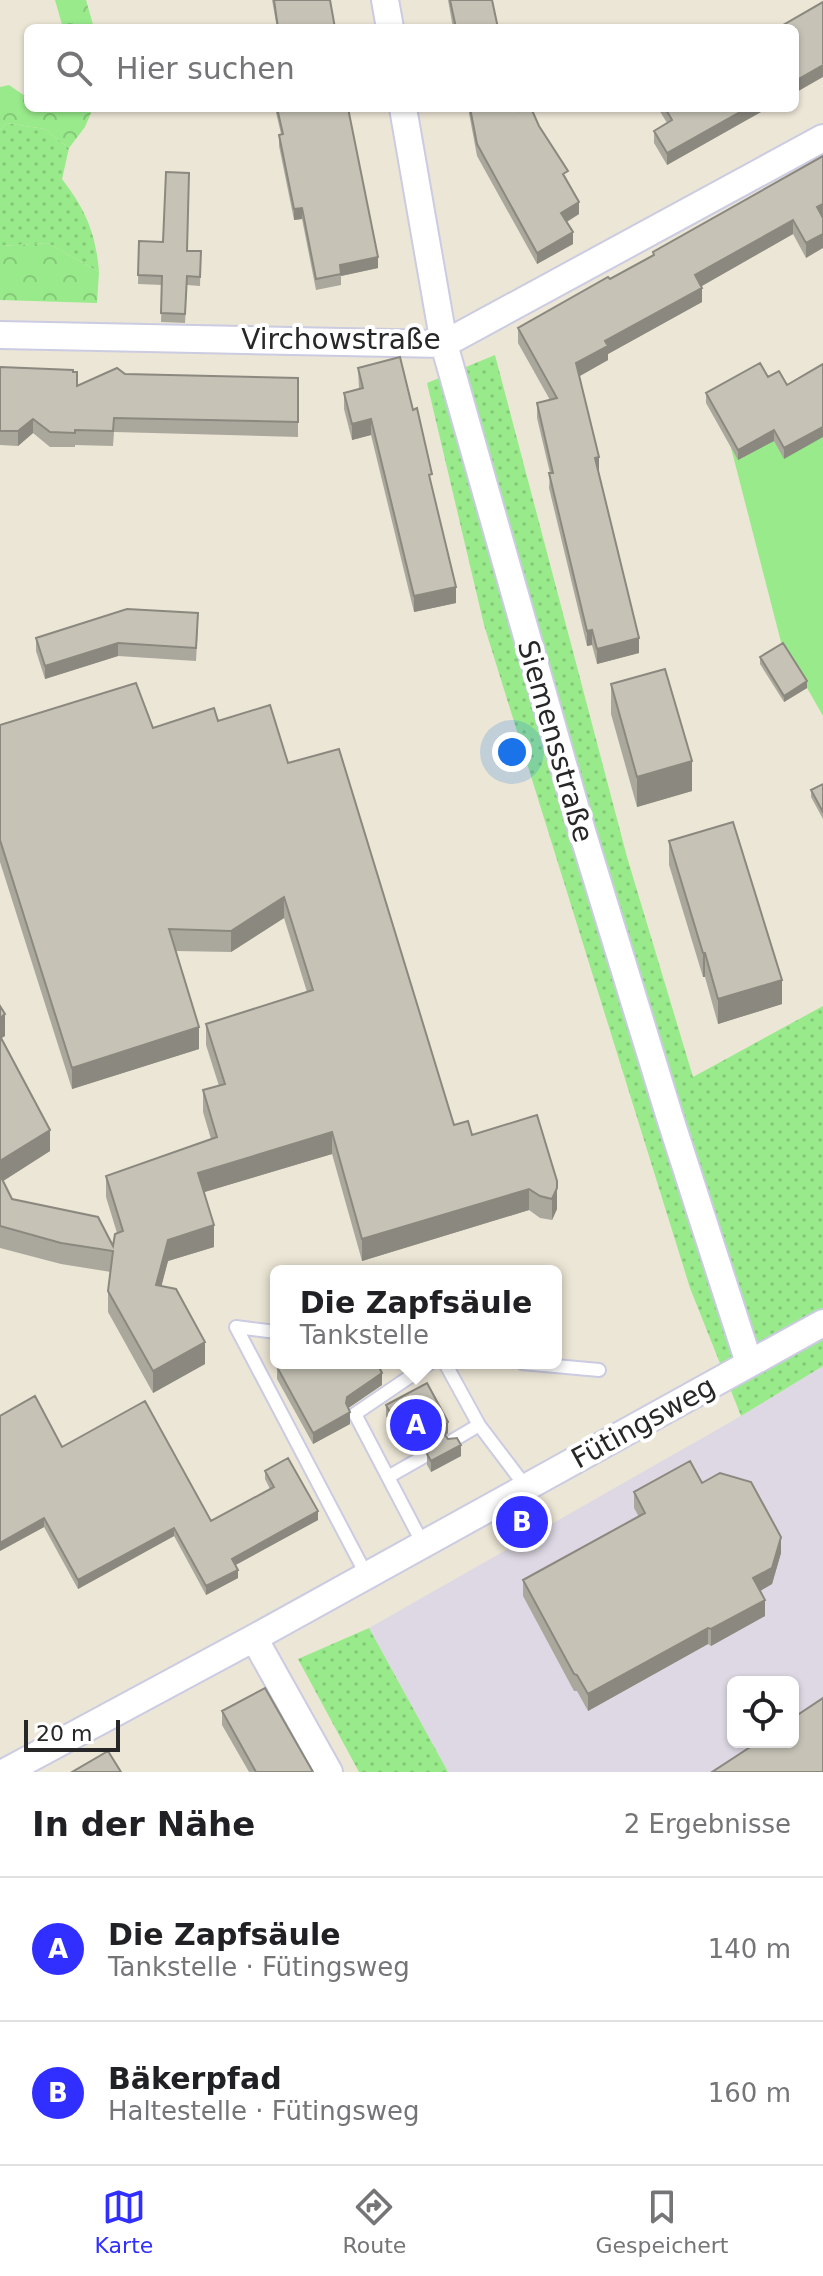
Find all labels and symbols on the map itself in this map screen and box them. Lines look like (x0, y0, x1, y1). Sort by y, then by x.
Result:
street label: Virchowstraße (241, 323, 441, 356)
street label: Siemensstraße (511, 636, 600, 846)
your location (492, 732, 532, 772)
street label: Fütingsweg (566, 1369, 721, 1475)
pin: A (390, 1395, 442, 1455)
pin: B (496, 1492, 548, 1552)
scale bar (24, 1716, 120, 1752)

